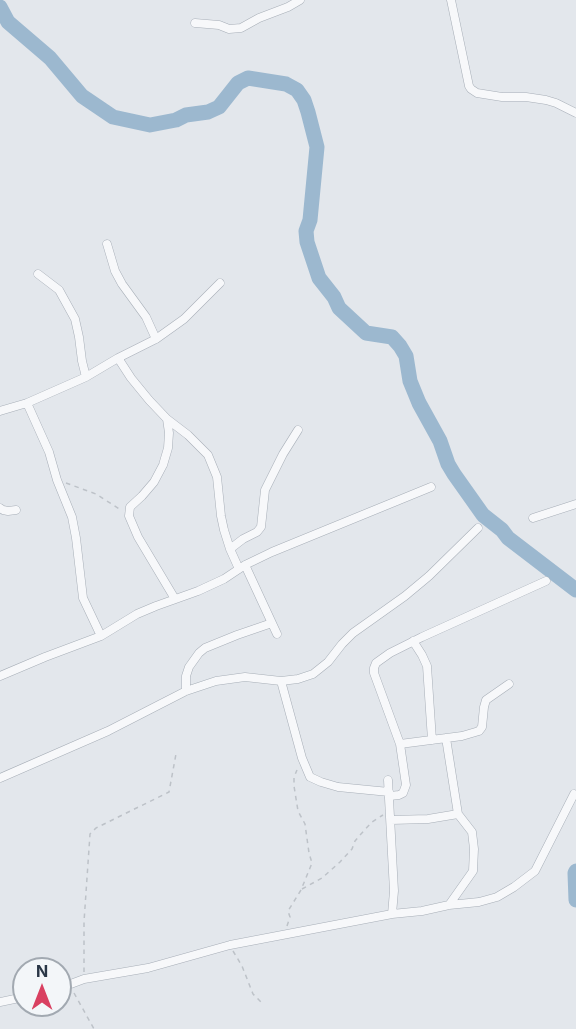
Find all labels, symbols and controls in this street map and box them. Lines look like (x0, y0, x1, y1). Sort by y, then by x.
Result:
north arrow (12, 957, 72, 1017)
text: N (36, 961, 48, 981)

